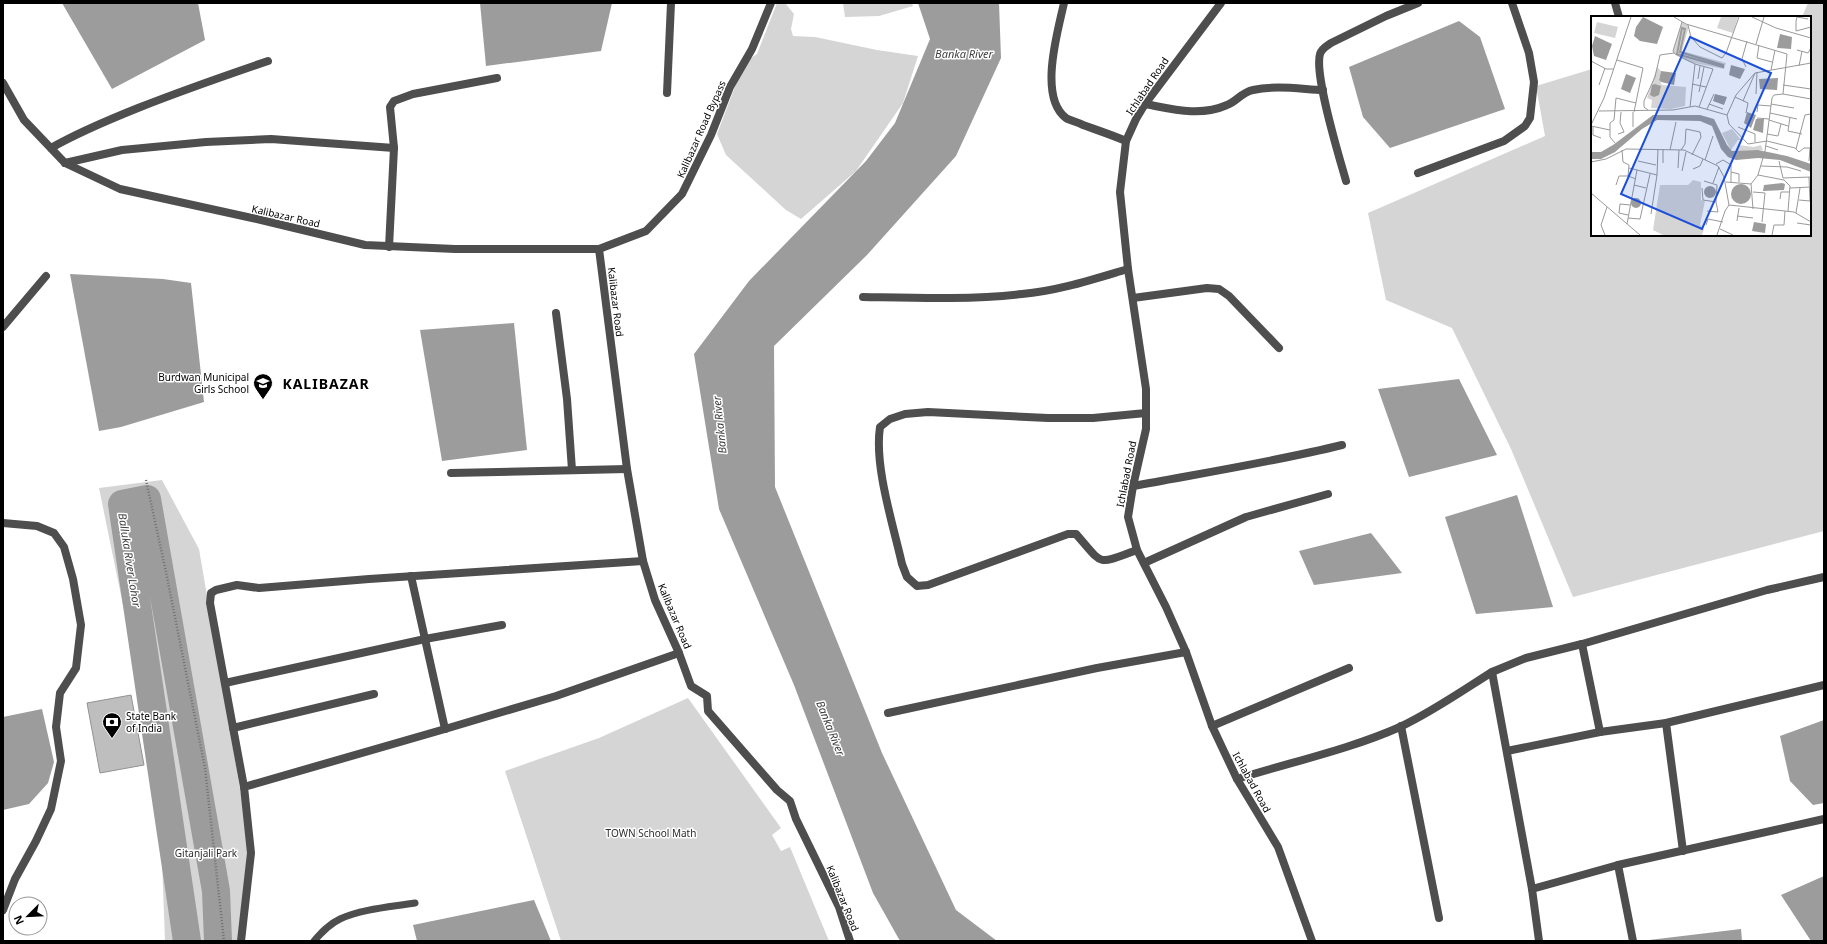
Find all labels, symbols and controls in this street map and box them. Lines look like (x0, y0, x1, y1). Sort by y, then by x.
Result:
inset map (1591, 16, 1811, 236)
water label: Banka River (935, 46, 994, 61)
street label: Ichlabad Road (1122, 54, 1172, 118)
street label: Kalibazar Road Bypass (673, 78, 729, 180)
street label: Kalibazar Road (250, 201, 322, 231)
street label: Kalibazar Road (605, 267, 627, 337)
place label: Burdwan Municipal Girls School (158, 370, 249, 396)
school or university icon: Burdwan Municipal Girls School (252, 372, 274, 400)
district label: KALIBAZAR (282, 374, 370, 393)
water label: Banka River (708, 395, 729, 455)
street label: Ichlabad Road (1113, 440, 1139, 508)
water label: Balluka River Lohor (115, 512, 145, 609)
street label: Kalibazar Road (655, 581, 695, 651)
water label: Banka River (813, 698, 849, 758)
place label: State Bank of India (126, 709, 177, 735)
bank icon: State Bank of India (101, 711, 123, 739)
street label: Ichlabad Road (1230, 749, 1274, 815)
park label: TOWN School Math (606, 826, 696, 840)
park label: Gitanjali Park (175, 846, 238, 860)
street label: Kalibazar Road (823, 863, 863, 933)
north arrow (8, 896, 48, 936)
text: N (10, 913, 27, 927)

